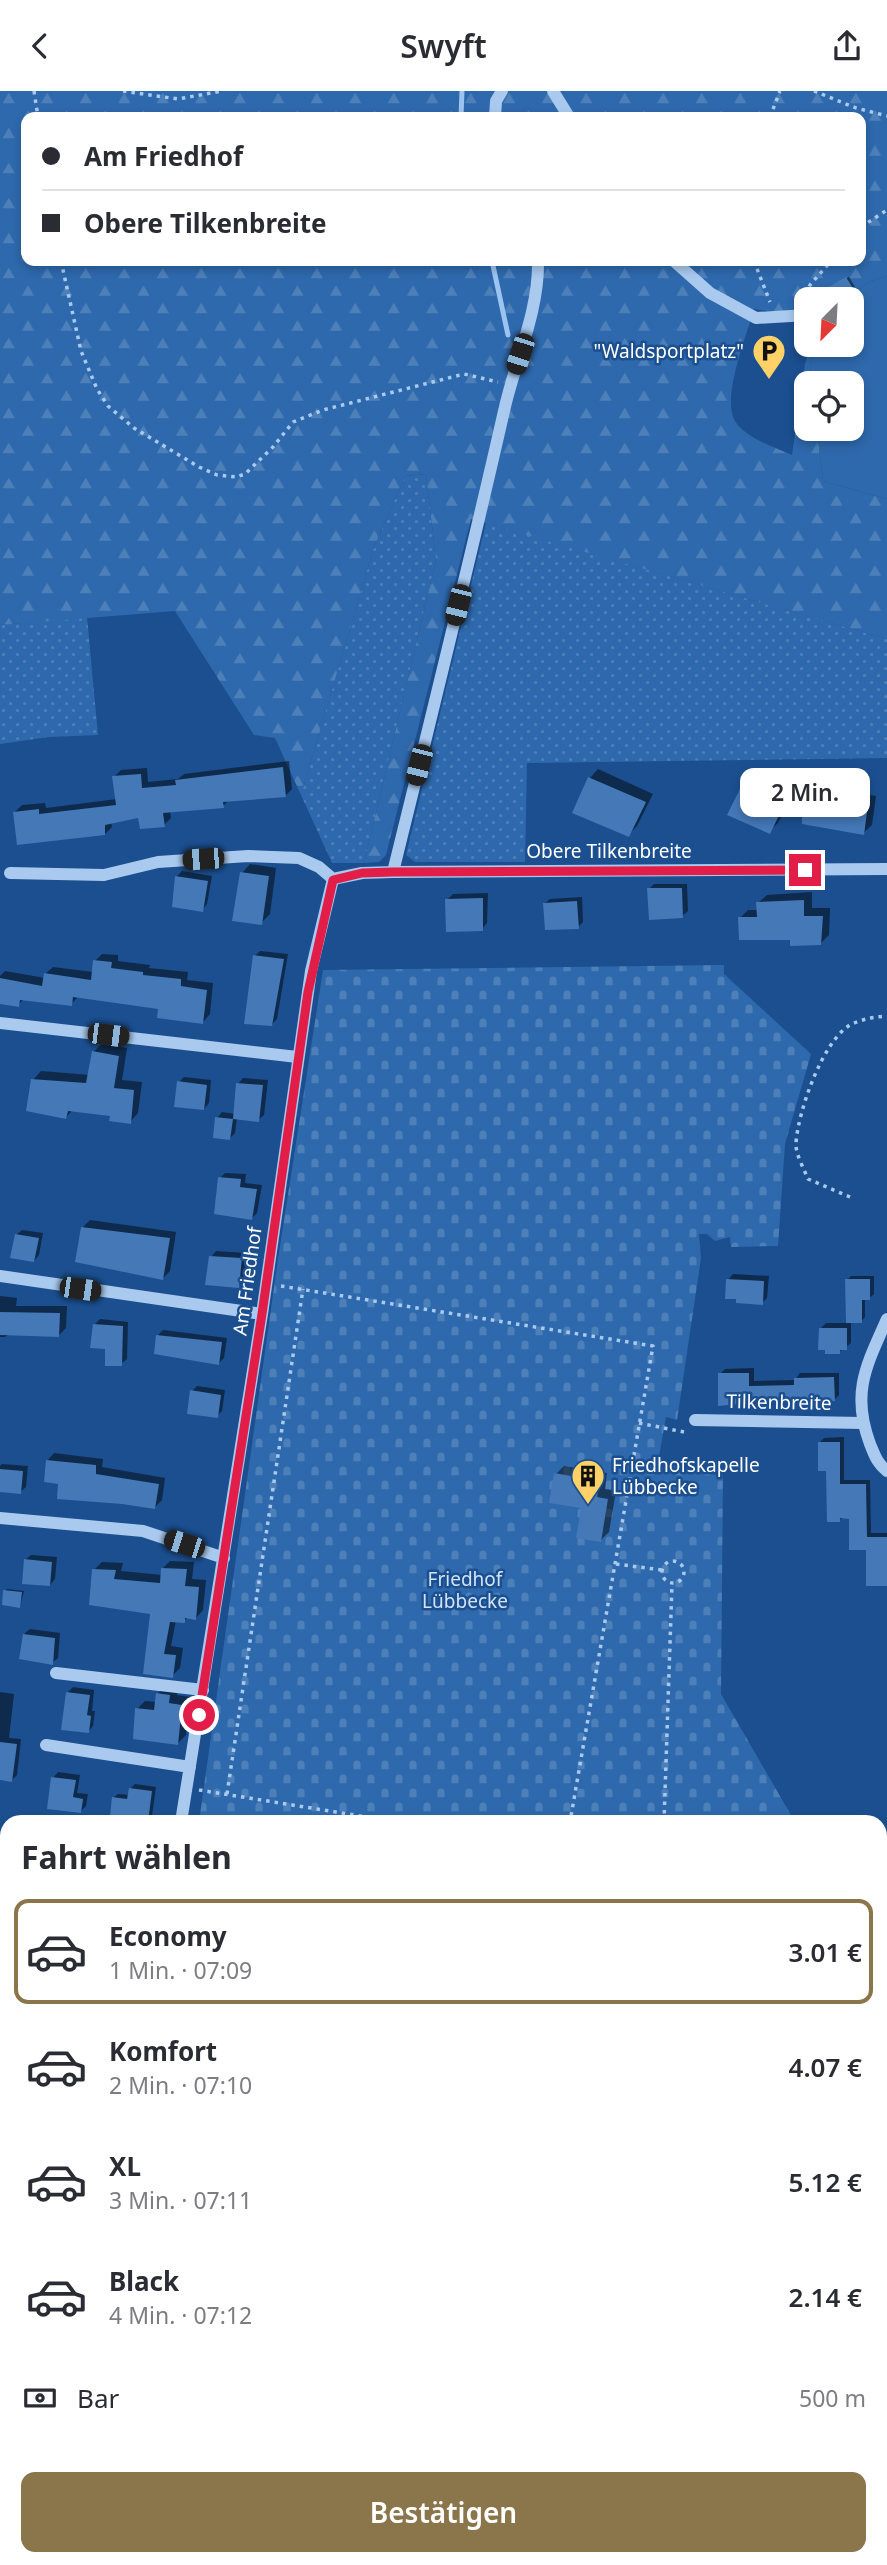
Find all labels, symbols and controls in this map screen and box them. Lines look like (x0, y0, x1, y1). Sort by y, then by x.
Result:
text: Swyft (400, 24, 487, 67)
icon: back (21, 27, 59, 65)
icon: share (828, 27, 866, 65)
text: Am Friedhof (84, 138, 243, 174)
text: Obere Tilkenbreite (84, 205, 327, 241)
north arrow (794, 287, 864, 357)
map controls (794, 287, 864, 441)
car (504, 331, 537, 377)
parking icon: "Waldsportplatz" (750, 332, 788, 381)
place label: "Waldsportplatz" (594, 338, 744, 364)
button: locate (794, 371, 864, 441)
car (443, 582, 474, 628)
car (404, 742, 435, 788)
callout: 2 Min. (740, 769, 870, 817)
text: 2 Min. (771, 776, 839, 808)
street label: Obere Tilkenbreite (526, 838, 692, 864)
car (182, 847, 225, 871)
route end (789, 854, 821, 886)
car (86, 1022, 131, 1048)
street label: Am Friedhof (226, 1223, 268, 1337)
car (58, 1276, 103, 1302)
street label: Tilkenbreite (726, 1388, 832, 1416)
place label: Friedhofskapelle Lübbecke (612, 1452, 760, 1500)
building icon: Friedhofskapelle Lübbecke (569, 1457, 607, 1506)
car (161, 1528, 208, 1560)
park label: Friedhof Lübbecke (422, 1566, 508, 1614)
route start (183, 1699, 215, 1731)
text: Fahrt wählen (21, 1835, 232, 1878)
text: Economy (109, 1918, 227, 1954)
icon: car (25, 1920, 88, 1983)
text: 3.01 € (789, 1934, 862, 1970)
text: 1 Min. · 07:09 (109, 1954, 252, 1986)
text: Komfort (109, 2033, 217, 2069)
icon: car (25, 2035, 88, 2098)
text: 4.07 € (789, 2049, 862, 2085)
text: 2 Min. · 07:10 (109, 2069, 252, 2101)
text: XL (109, 2148, 141, 2184)
icon: car (25, 2150, 88, 2213)
text: 5.12 € (789, 2164, 862, 2200)
text: 3 Min. · 07:11 (109, 2184, 252, 2216)
text: Black (109, 2263, 179, 2299)
icon: car (25, 2265, 88, 2328)
text: 2.14 € (789, 2279, 862, 2315)
text: 4 Min. · 07:12 (109, 2299, 252, 2331)
icon: cash (21, 2379, 59, 2417)
text: Bar (77, 2380, 119, 2416)
text: 500 m (799, 2382, 866, 2414)
button: Bestätigen (21, 2472, 866, 2552)

